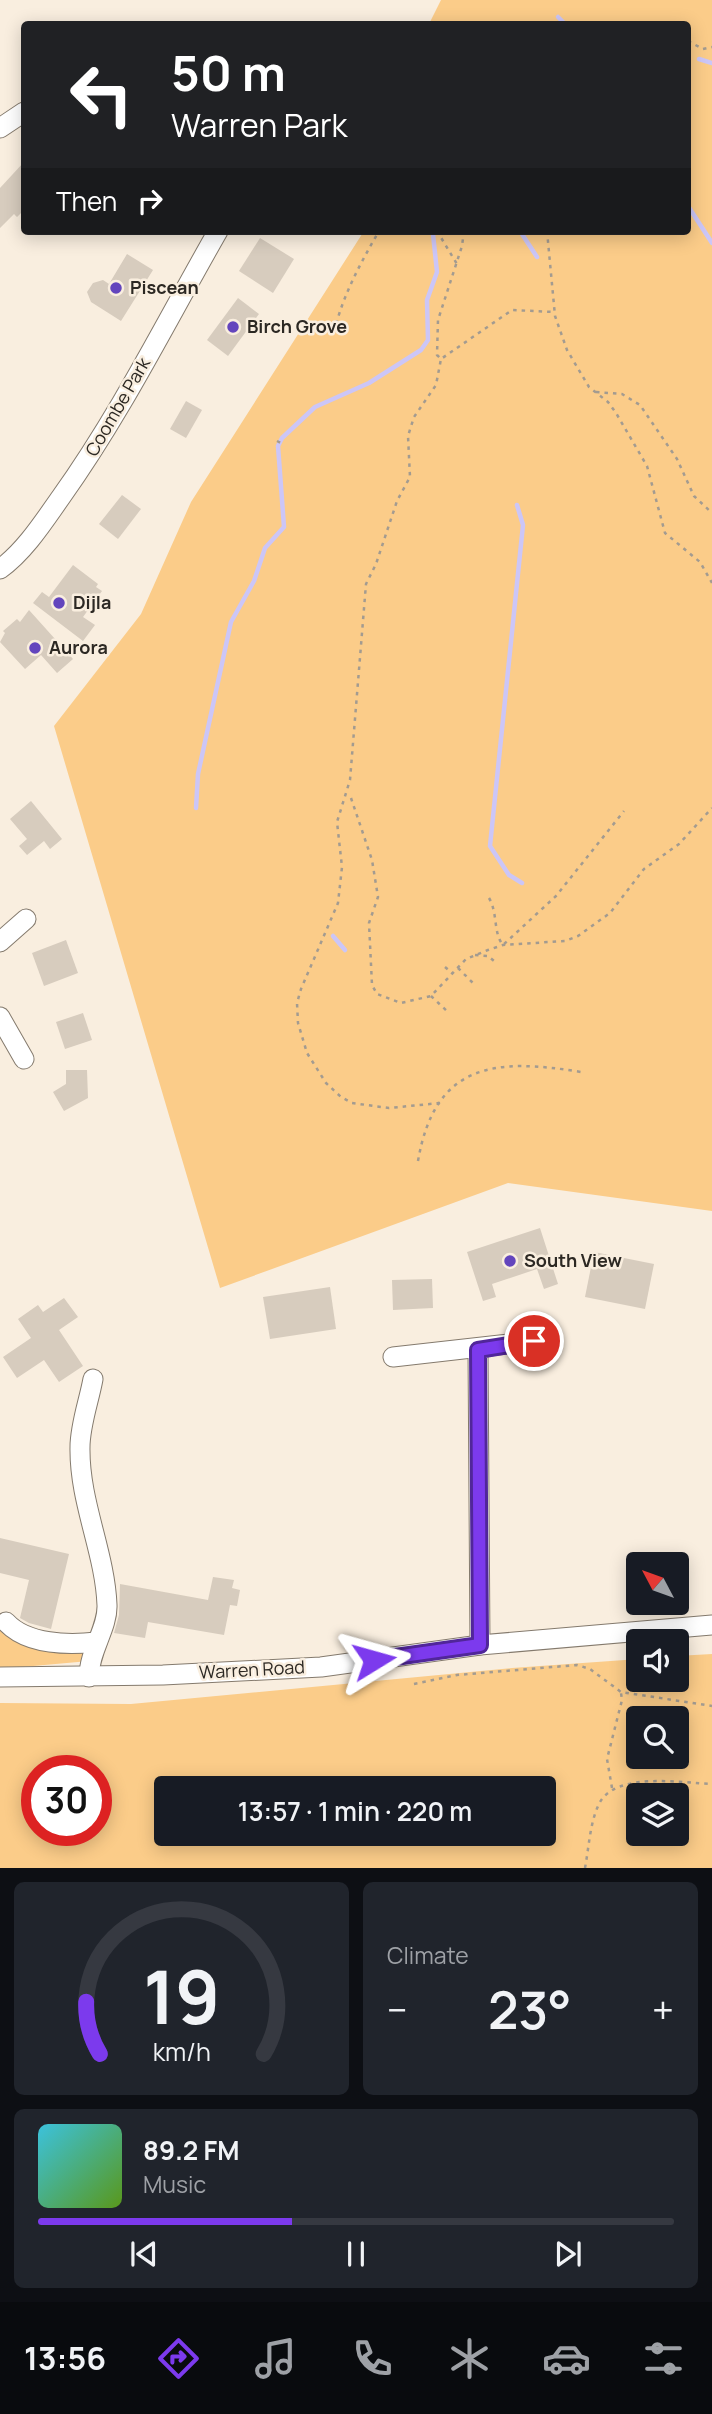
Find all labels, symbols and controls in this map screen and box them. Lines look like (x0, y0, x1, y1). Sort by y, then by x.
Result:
text: 50 m (171, 39, 286, 106)
icon: left (56, 49, 147, 140)
text: Warren Park (171, 103, 347, 147)
icon: right (131, 182, 169, 220)
text: Then (56, 183, 117, 219)
place label: Piscean (130, 275, 199, 299)
marker: Piscean (108, 280, 124, 296)
place label: Birch Grove (247, 314, 347, 338)
marker: Birch Grove (225, 319, 241, 335)
street label: Coombe Park (79, 352, 156, 460)
place label: Dijla (73, 590, 111, 614)
marker: Dijla (51, 595, 67, 611)
place label: Aurora (49, 635, 108, 659)
marker: Aurora (27, 640, 43, 656)
place label: South View (524, 1248, 623, 1272)
marker: South View (502, 1253, 518, 1269)
pin (504, 1311, 564, 1371)
icon: arrive (515, 1322, 553, 1360)
north arrow (626, 1552, 690, 1615)
map controls (626, 1552, 689, 1846)
position arrow (337, 1623, 411, 1697)
button: sound (626, 1629, 689, 1692)
street label: Warren Road (198, 1654, 306, 1684)
button: search (626, 1706, 689, 1769)
speed limit sign: 30 (21, 1755, 112, 1846)
button: layers (626, 1783, 689, 1846)
text: 13:57 · 1 min · 220 m (238, 1793, 472, 1829)
text: Climate (387, 1939, 469, 1971)
text: 19 (143, 1947, 220, 2047)
text: 23° (488, 1974, 572, 2045)
text: − (387, 1983, 408, 2035)
text: + (652, 1983, 674, 2035)
text: km/h (152, 2034, 211, 2069)
text: 89.2 FM (143, 2132, 239, 2168)
text: Music (143, 2168, 206, 2200)
icon: previous (125, 2235, 163, 2273)
icon: pause (337, 2235, 375, 2273)
icon: next (549, 2235, 587, 2273)
icon: directions (154, 2334, 203, 2383)
icon: music (251, 2334, 300, 2383)
icon: phone (348, 2334, 397, 2383)
icon: climate (445, 2334, 494, 2383)
icon: car (542, 2334, 591, 2383)
icon: filters (639, 2334, 688, 2383)
text: 13:56 (24, 2336, 106, 2380)

